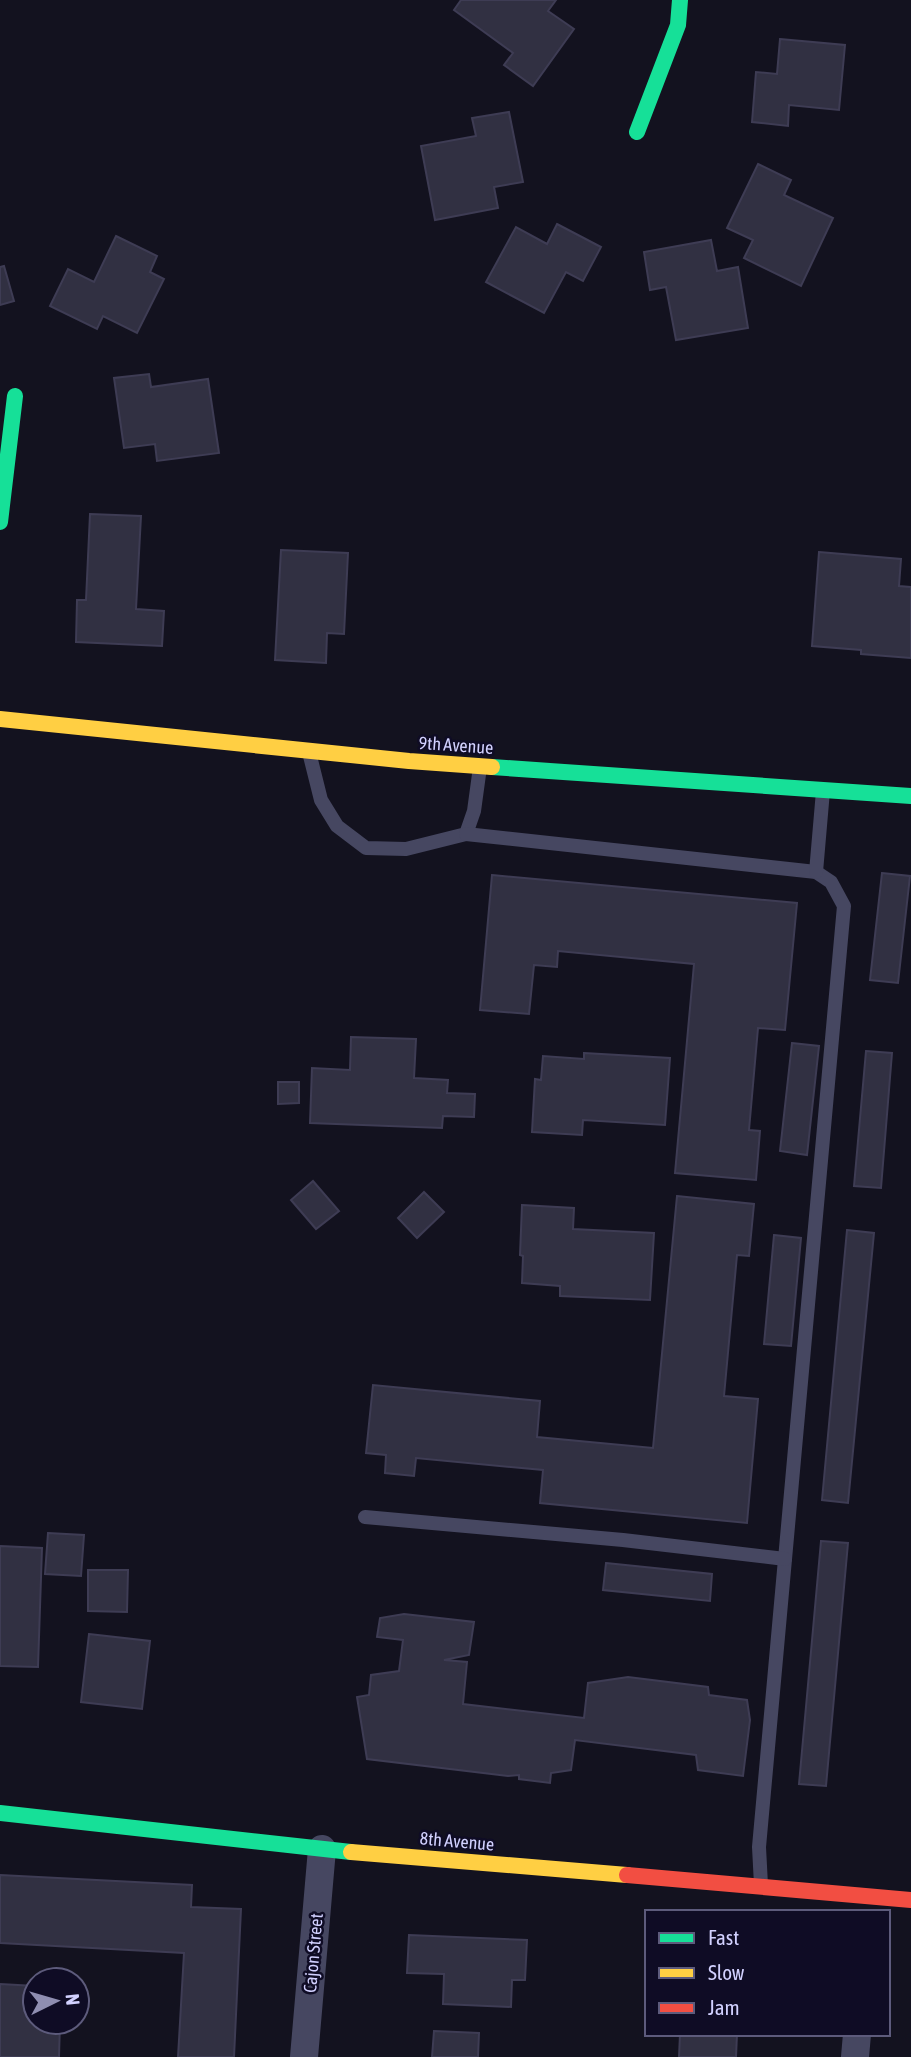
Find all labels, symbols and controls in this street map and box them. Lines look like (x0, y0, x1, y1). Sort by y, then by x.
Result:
street label: 9th Avenue (418, 732, 494, 758)
street label: 8th Avenue (419, 1827, 495, 1855)
legend (645, 1910, 890, 2036)
street label: Cajon Street (299, 1912, 327, 1994)
text: Fast (708, 1925, 739, 1949)
text: Slow (708, 1960, 745, 1984)
north arrow (21, 1966, 91, 2036)
text: N (61, 1993, 84, 2006)
text: Jam (708, 1995, 740, 2019)

